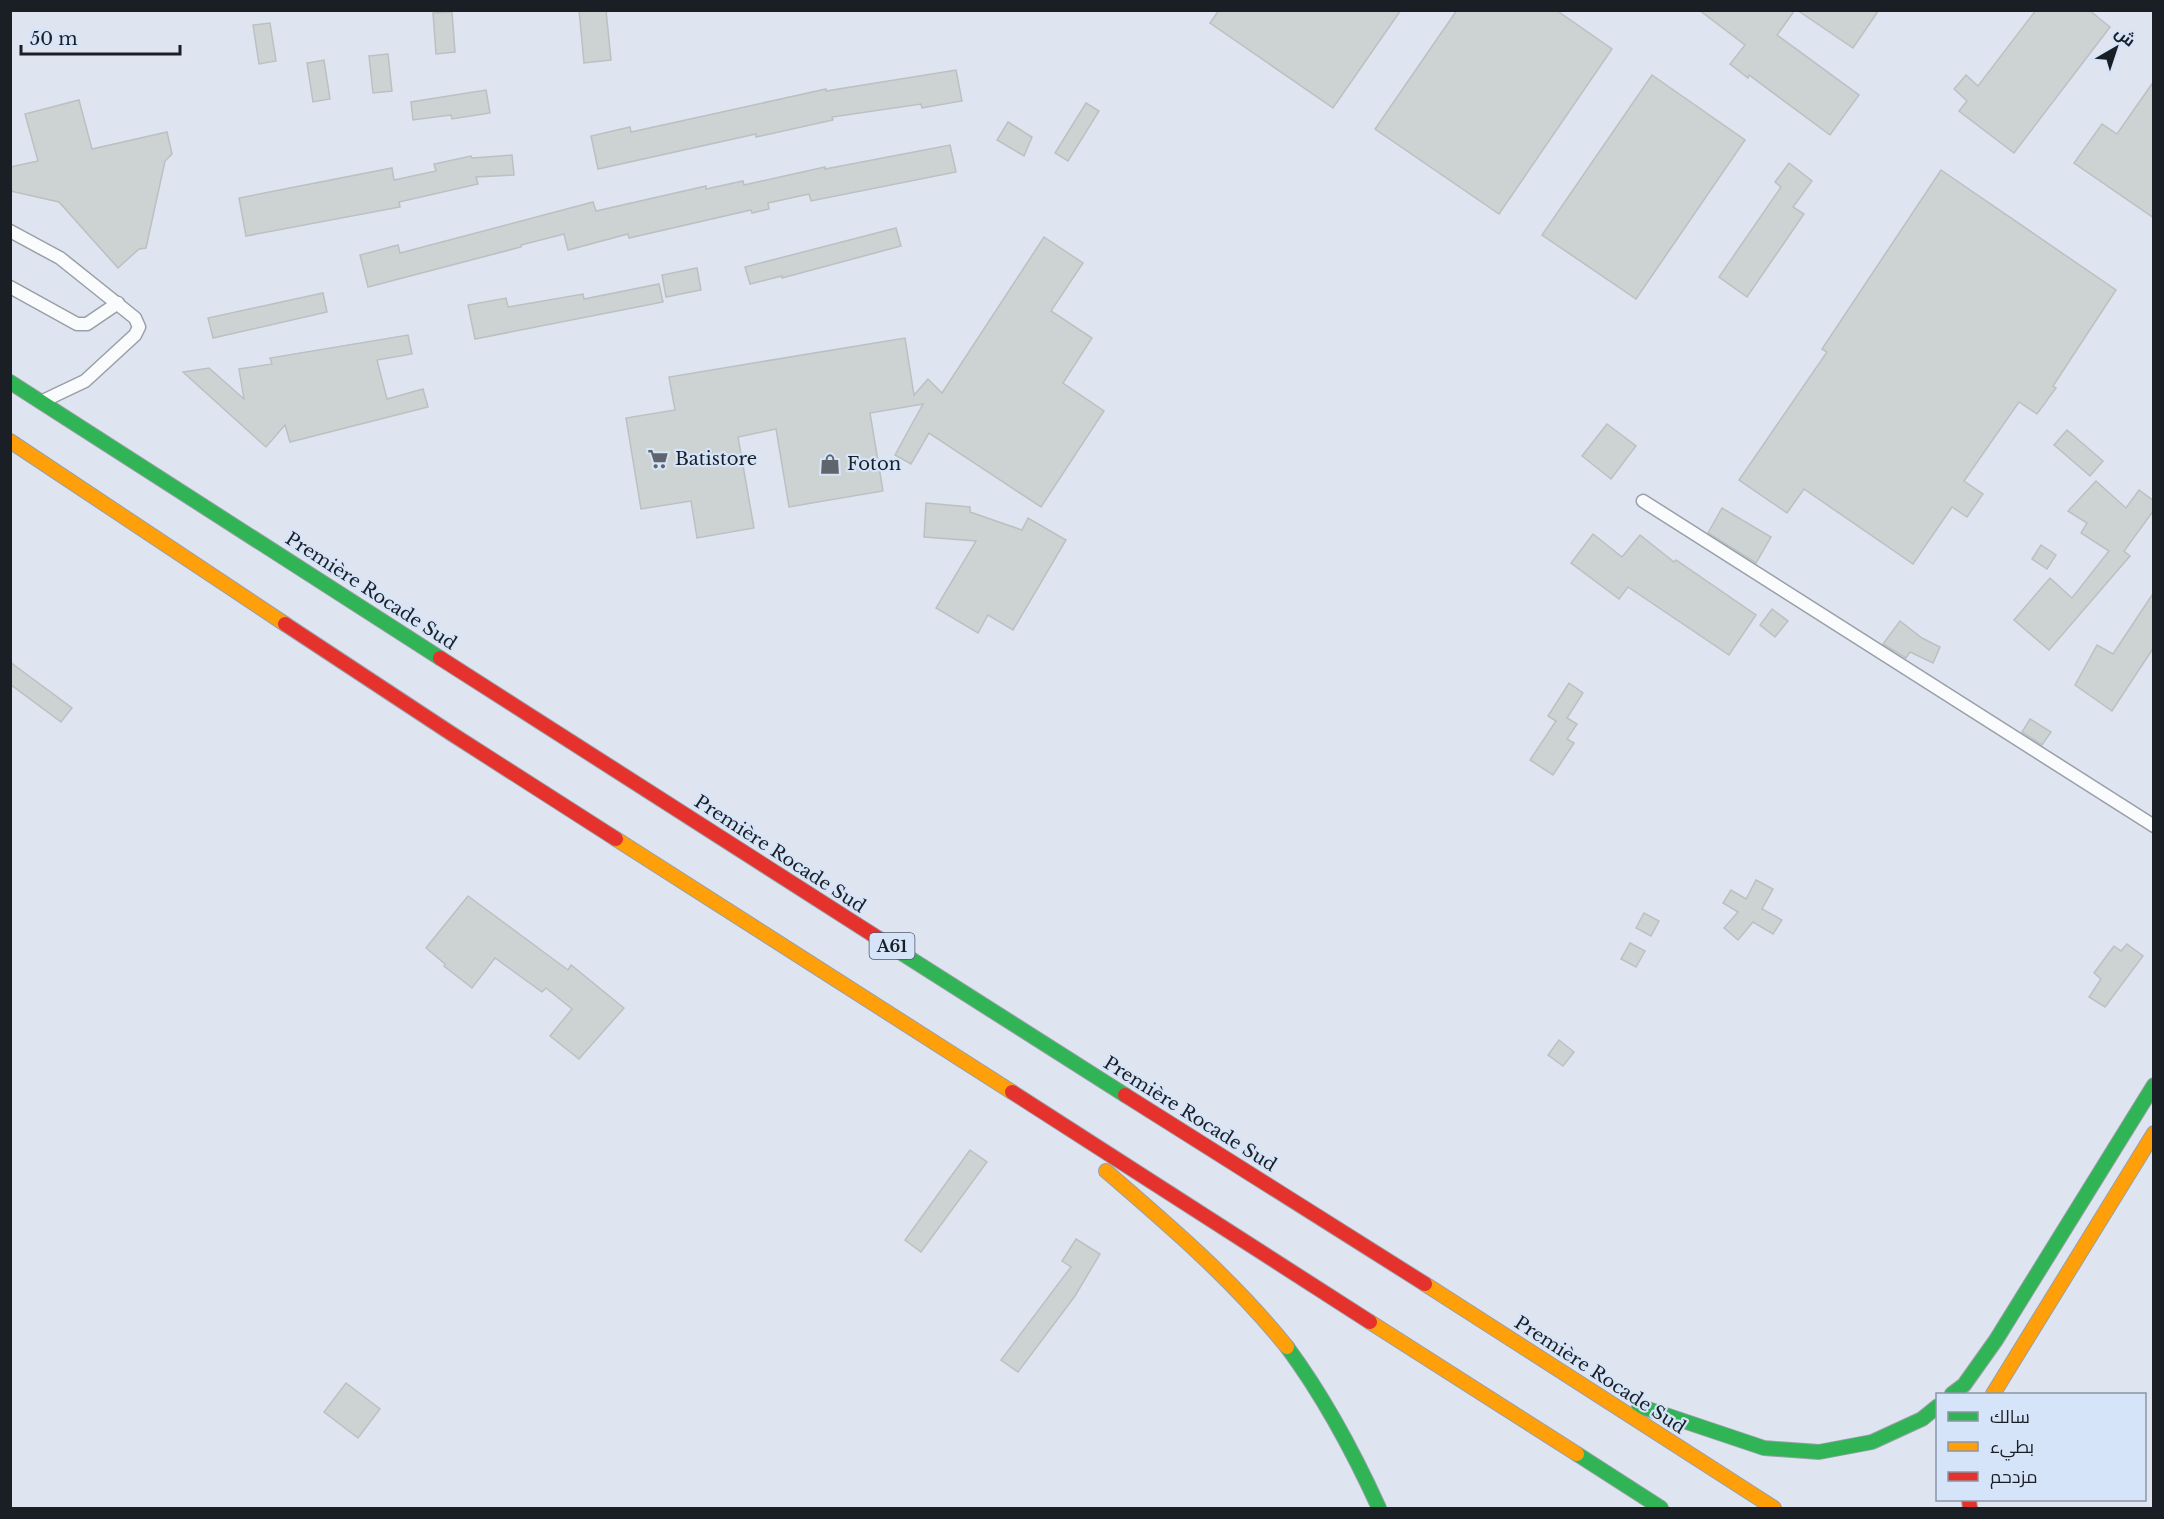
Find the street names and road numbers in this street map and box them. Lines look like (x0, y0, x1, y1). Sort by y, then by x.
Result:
street label: Première Rocade Sud (281, 527, 461, 655)
street label: Première Rocade Sud (690, 790, 870, 918)
road number: A61 (870, 933, 914, 959)
street label: Première Rocade Sud (1100, 1052, 1280, 1176)
street label: Première Rocade Sud (1510, 1311, 1690, 1439)

